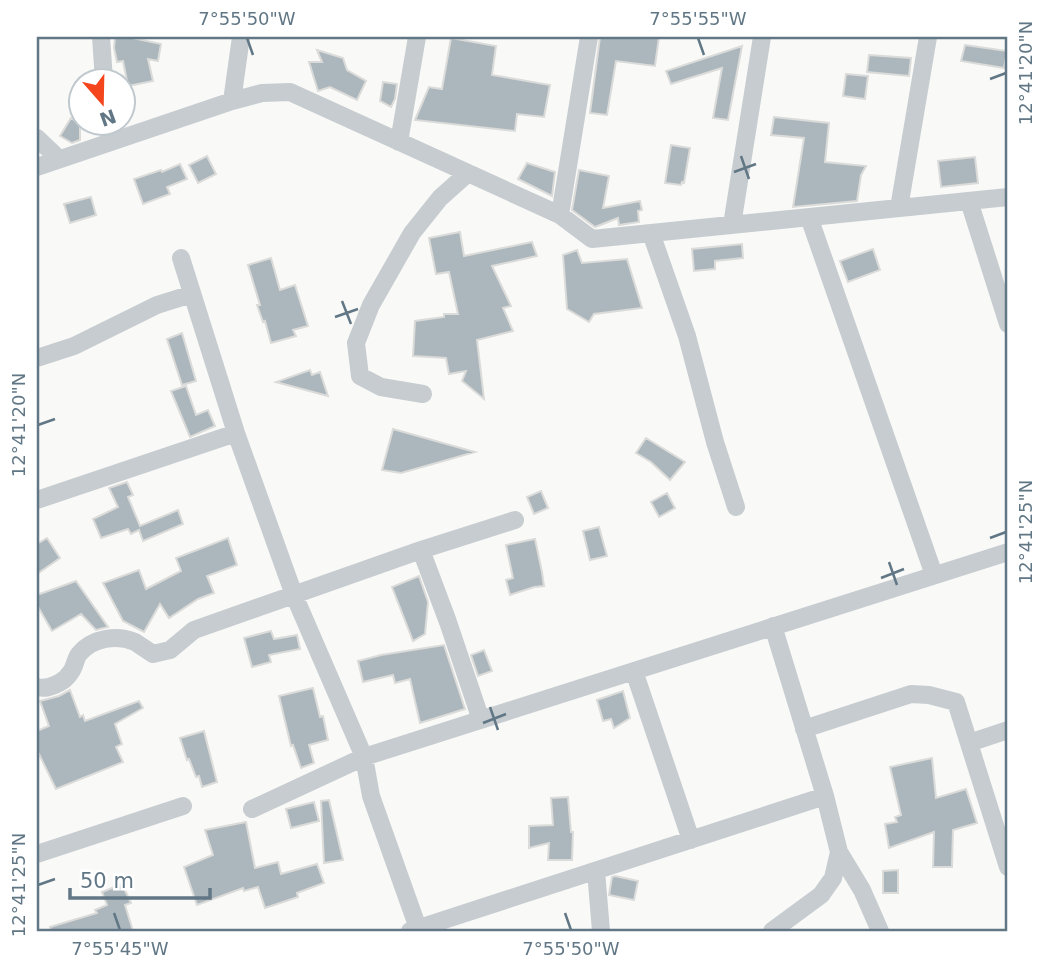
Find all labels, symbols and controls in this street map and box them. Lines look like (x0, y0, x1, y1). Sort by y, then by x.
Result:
text: 7°55'50"W (198, 8, 296, 29)
text: 7°55'55"W (649, 8, 747, 29)
text: 12°41'20"N (1015, 21, 1036, 125)
north arrow (66, 66, 136, 136)
text: N (97, 105, 119, 131)
text: 12°41'20"N (8, 373, 29, 477)
text: 12°41'25"N (1015, 480, 1036, 584)
text: 12°41'25"N (8, 833, 29, 937)
scale bar (70, 856, 210, 900)
text: 50 m (80, 869, 134, 893)
text: 7°55'45"W (71, 938, 169, 959)
text: 7°55'50"W (522, 938, 620, 959)

